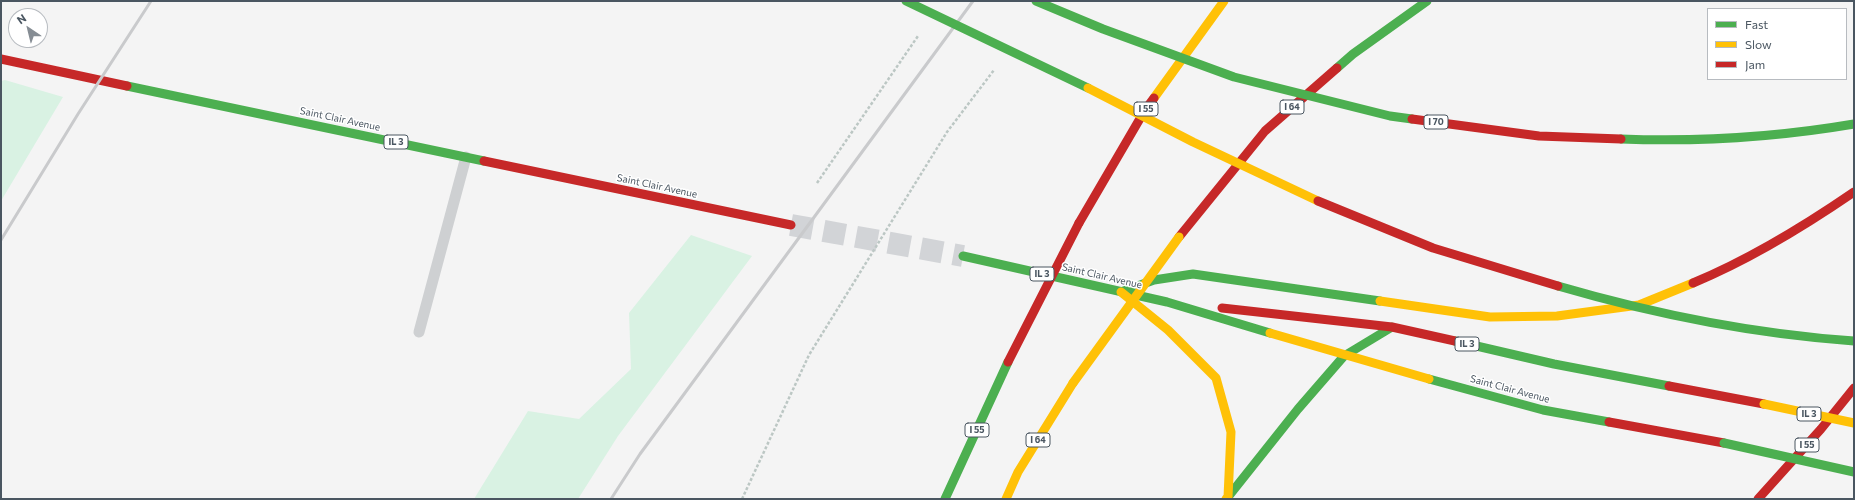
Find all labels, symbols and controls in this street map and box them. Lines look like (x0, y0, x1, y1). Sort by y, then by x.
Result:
north arrow (8, 8, 48, 48)
legend (1707, 8, 1847, 80)
text: N (14, 11, 29, 26)
text: Fast (1745, 17, 1768, 31)
text: Slow (1745, 37, 1772, 51)
text: Jam (1745, 57, 1765, 71)
road number: I 64 (1280, 100, 1304, 114)
road number: I 55 (1134, 102, 1158, 116)
street label: Saint Clair Avenue (299, 105, 381, 133)
road number: I 70 (1424, 115, 1448, 129)
road number: IL 3 (384, 135, 408, 149)
street label: Saint Clair Avenue (616, 172, 698, 200)
street label: Saint Clair Avenue (1061, 261, 1143, 291)
road number: IL 3 (1030, 267, 1054, 281)
road number: IL 3 (1455, 337, 1479, 351)
street label: Saint Clair Avenue (1469, 373, 1551, 405)
road number: IL 3 (1797, 407, 1821, 421)
road number: I 55 (965, 423, 989, 437)
road number: I 64 (1026, 433, 1050, 447)
road number: I 55 (1795, 438, 1819, 452)

